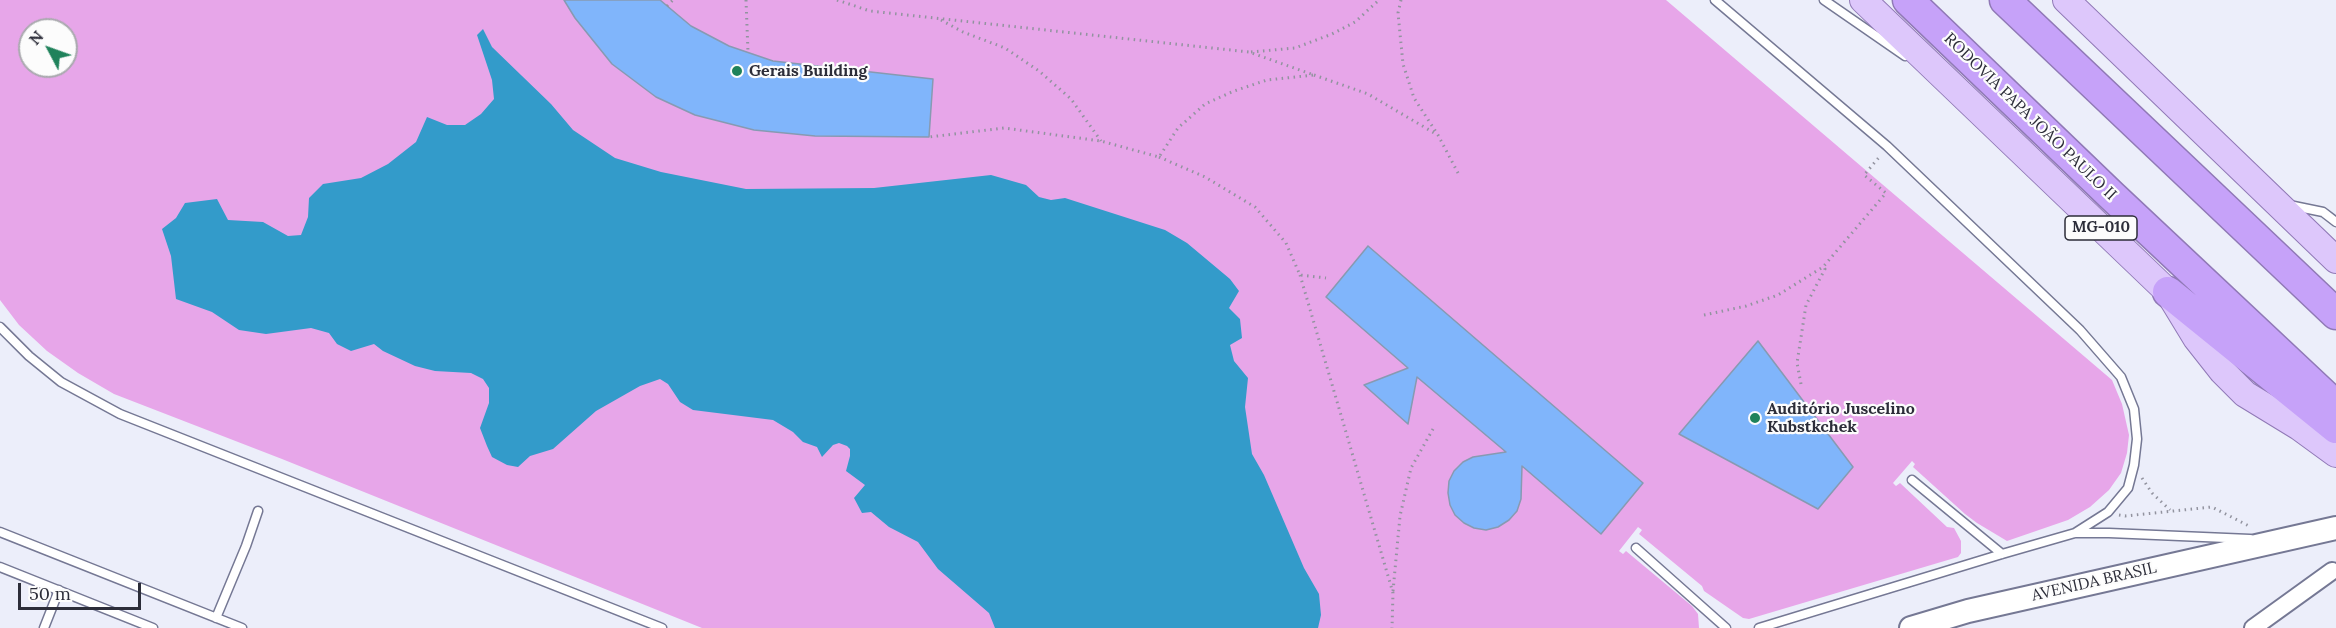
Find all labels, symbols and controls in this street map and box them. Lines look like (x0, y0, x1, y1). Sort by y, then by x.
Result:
north arrow (18, 18, 78, 78)
text: N (24, 26, 48, 49)
street label: RODOVIA PAPA JOÃO PAULO II (1940, 29, 2120, 205)
place label: Gerais Building (749, 61, 867, 81)
marker: Gerais Building (730, 64, 744, 78)
road number: MG-010 (2065, 216, 2137, 240)
place label: Auditório Juscelino Kubstkchek (1767, 399, 1915, 437)
marker: Auditório Juscelino Kubstkchek (1748, 411, 1762, 425)
street label: AVENIDA BRASIL (2030, 558, 2158, 606)
scale bar (21, 571, 144, 609)
text: 50 m (29, 582, 71, 605)

